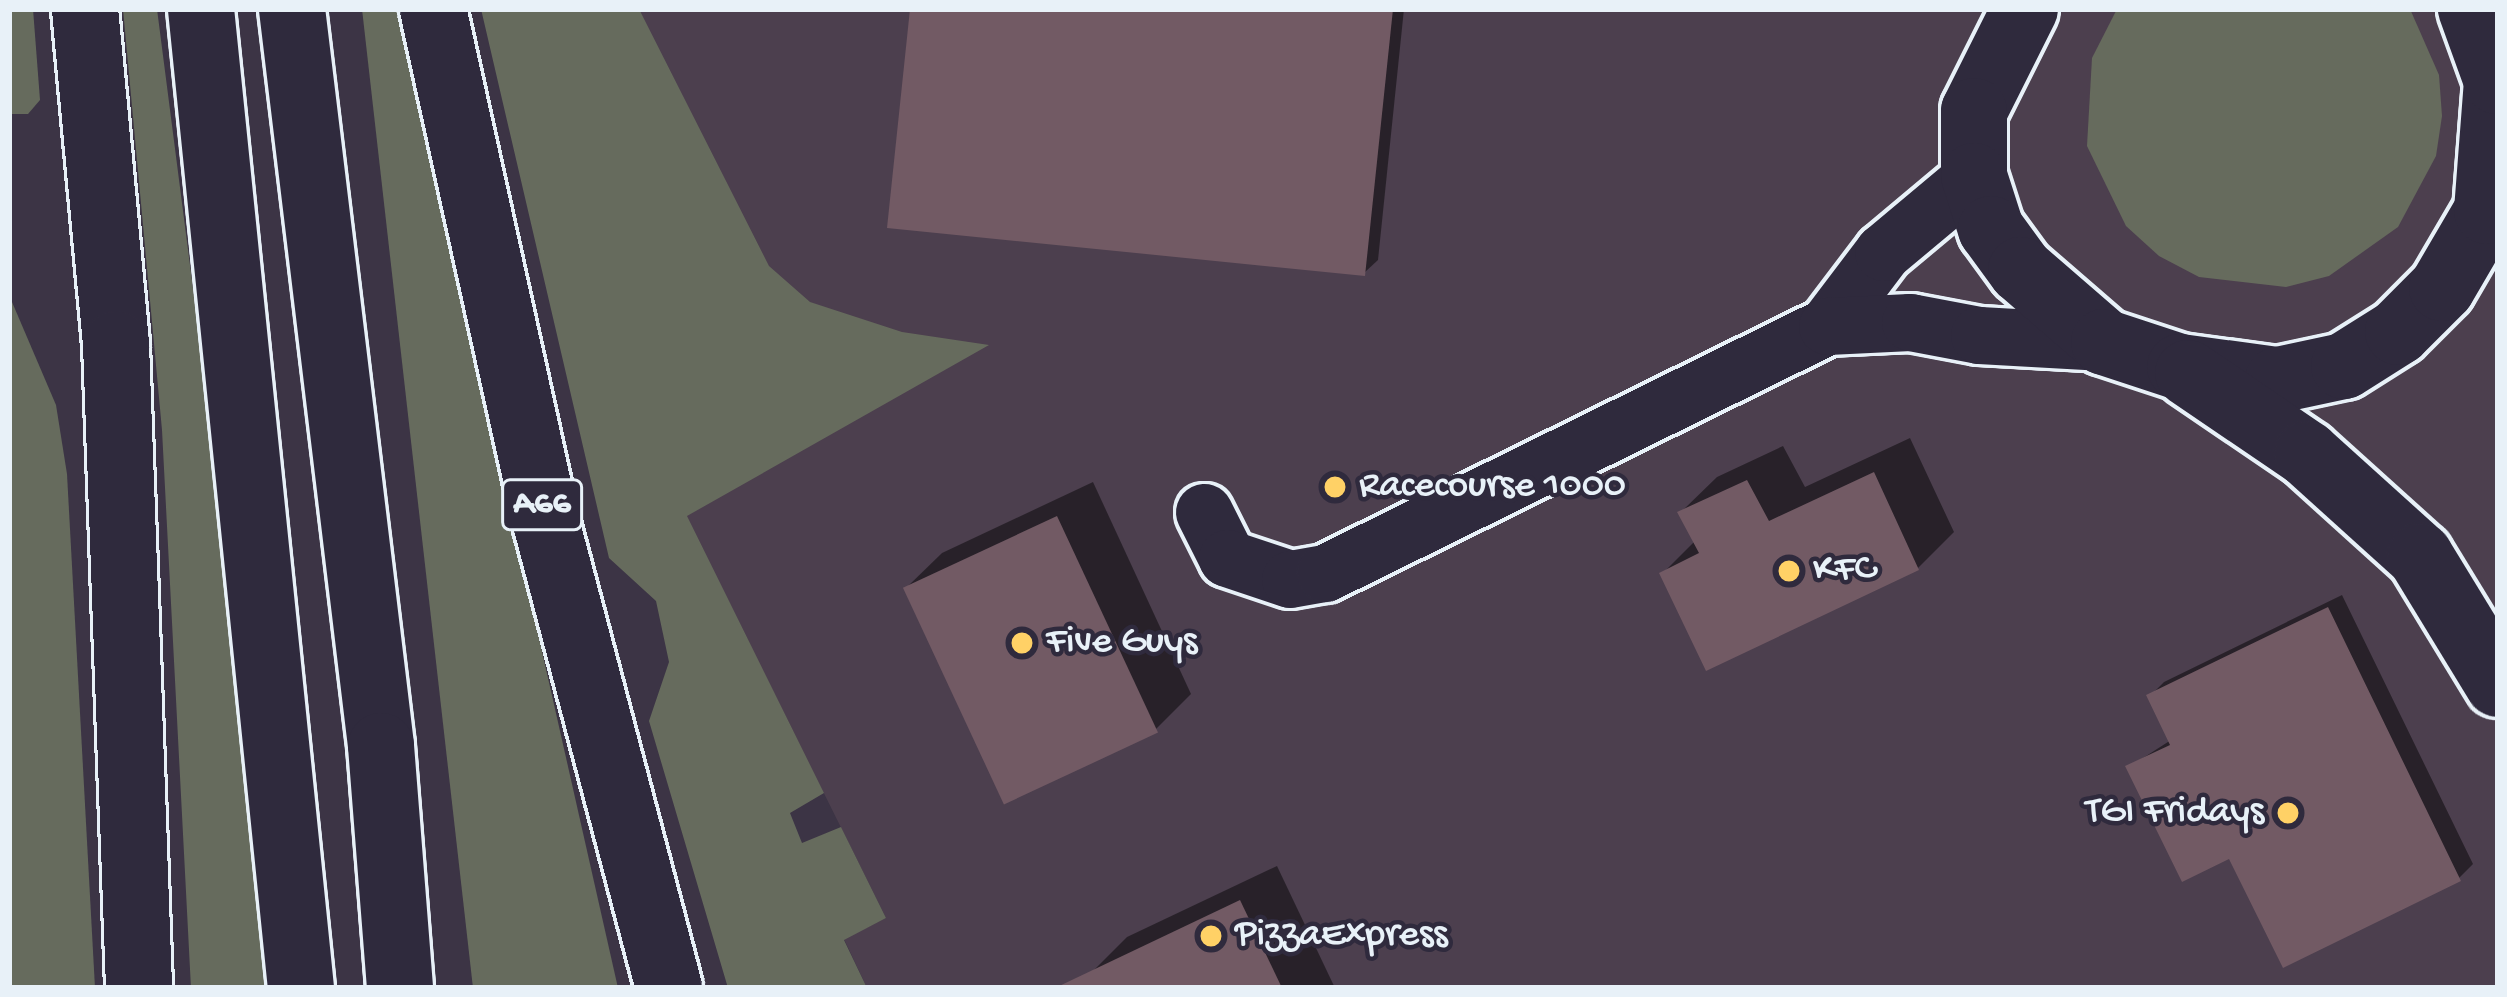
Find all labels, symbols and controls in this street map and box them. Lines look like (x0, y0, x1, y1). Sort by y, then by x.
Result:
place label: Racecourse 1000 (1359, 464, 1626, 510)
marker: Racecourse 1000 (1322, 474, 1348, 500)
road number: A66 (500, 475, 584, 535)
place label: KFC (1813, 548, 1876, 594)
marker: KFC (1776, 558, 1802, 584)
place label: Five Guys (1046, 620, 1197, 666)
marker: Five Guys (1009, 630, 1035, 656)
place label: TGI Fridays (2085, 790, 2264, 836)
marker: TGI Fridays (2275, 800, 2301, 826)
place label: PizzaExpress (1235, 913, 1448, 959)
marker: PizzaExpress (1198, 923, 1224, 949)

